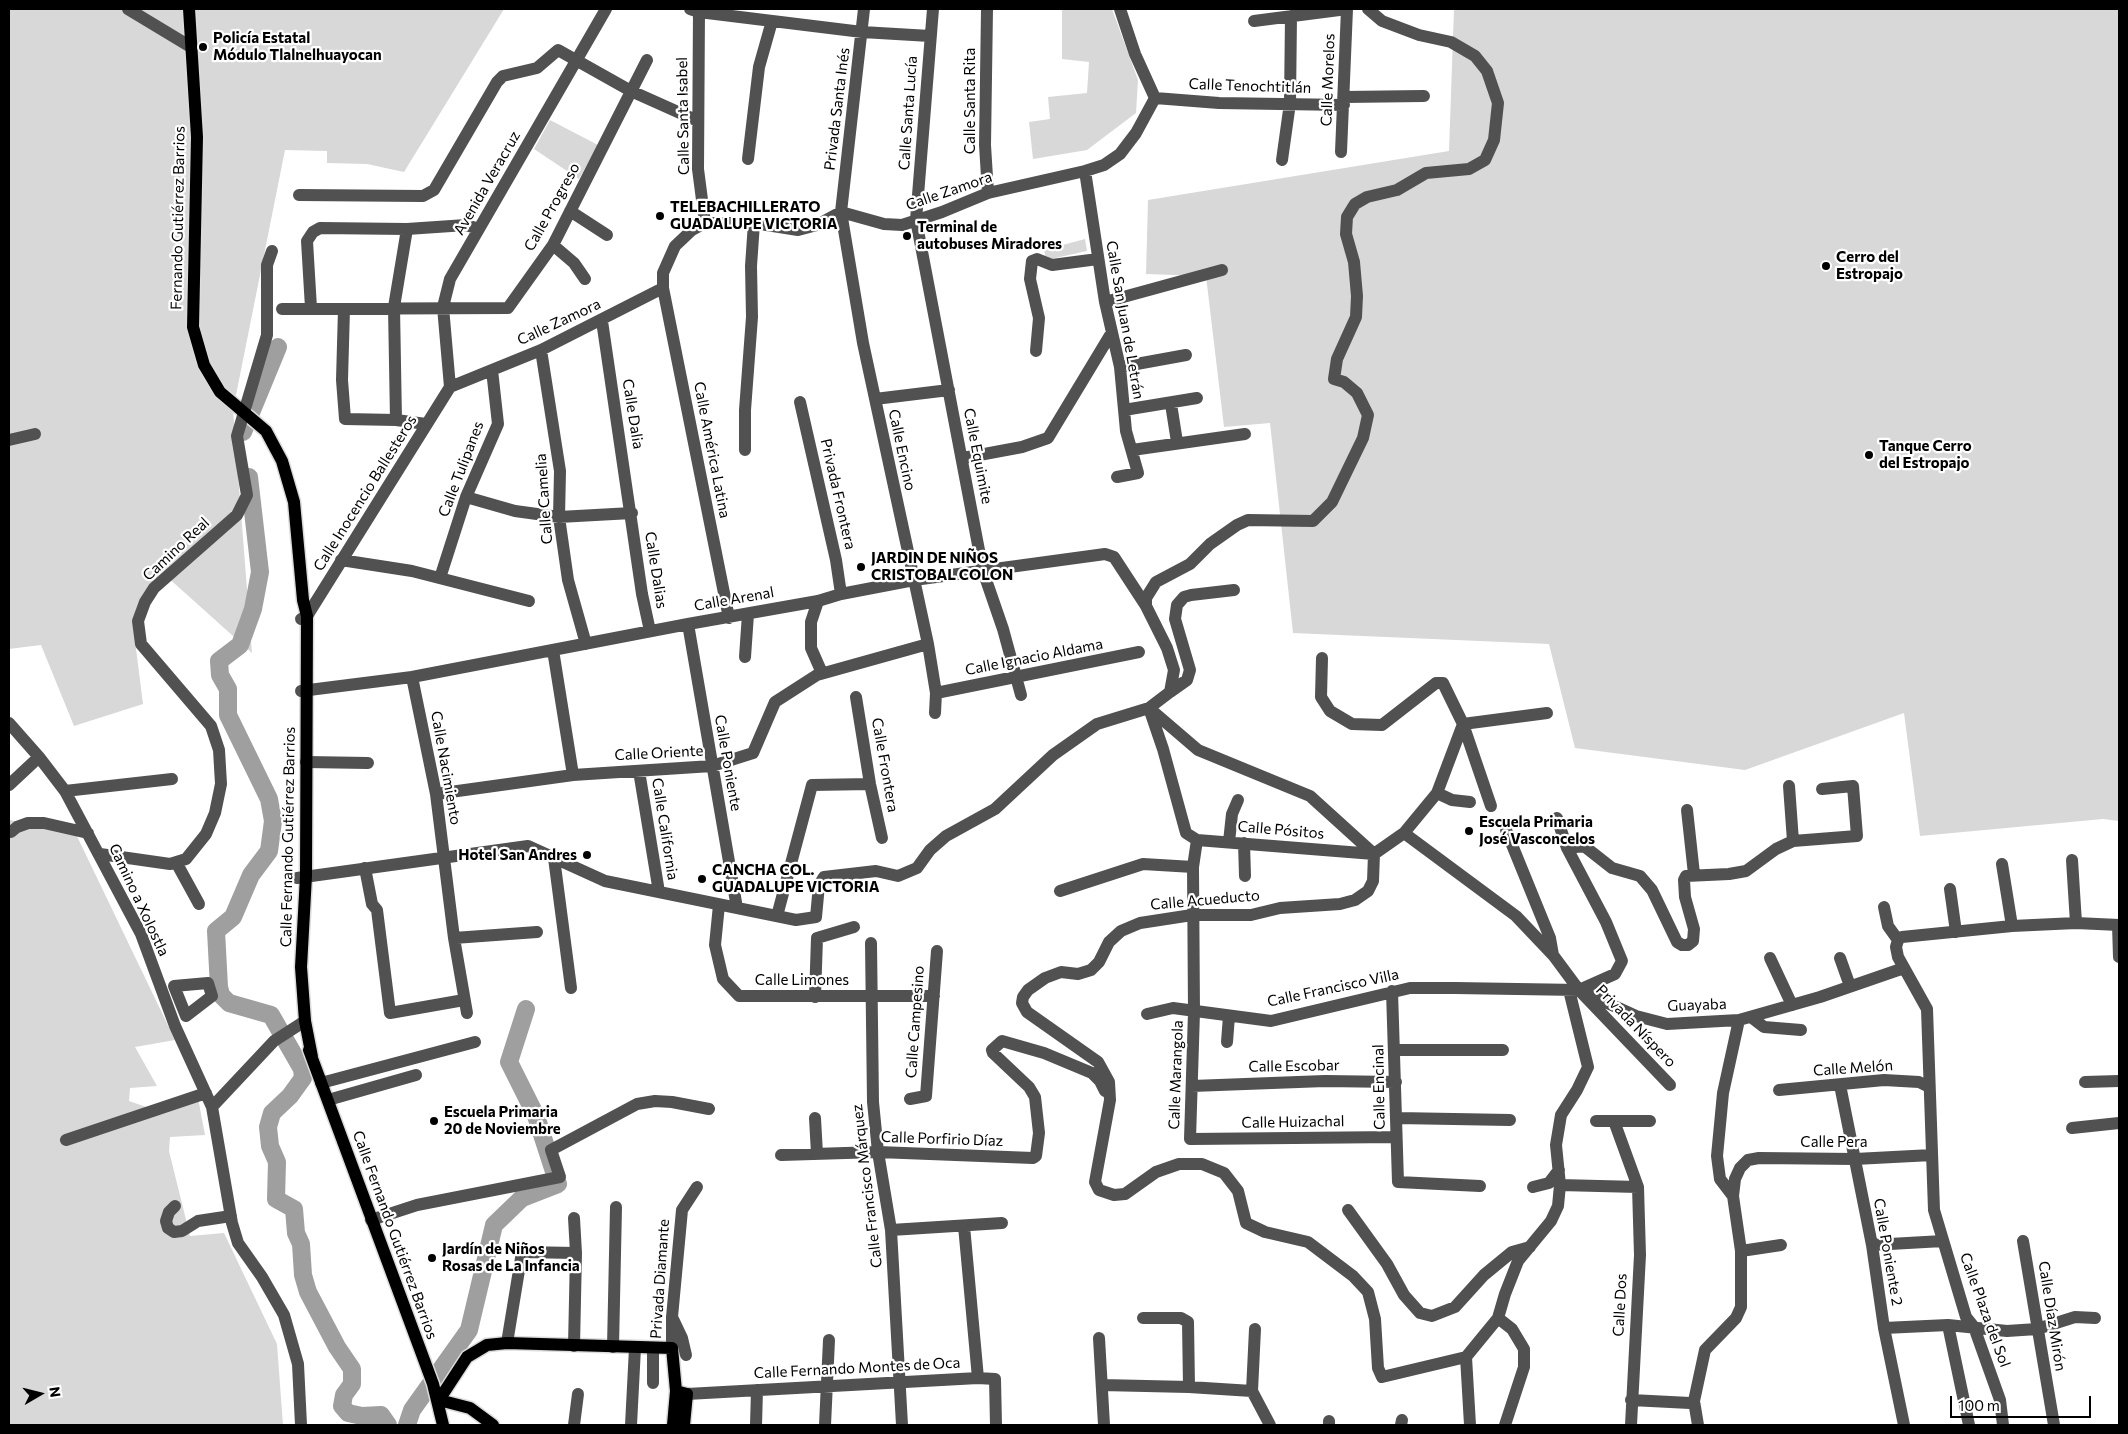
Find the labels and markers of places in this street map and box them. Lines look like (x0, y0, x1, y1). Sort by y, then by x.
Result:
place label: Policía Estatal Módulo Tlalnelhuayocan (213, 29, 382, 64)
marker: Policía Estatal Módulo Tlalnelhuayocan (197, 41, 209, 53)
place label: TELEBACHILLERATO GUADALUPE VICTORIA (670, 198, 838, 233)
marker: TELEBACHILLERATO GUADALUPE VICTORIA (654, 210, 666, 222)
place label: Terminal de autobuses Miradores (917, 218, 1062, 253)
marker: Terminal de autobuses Miradores (901, 230, 913, 242)
place label: Cerro del Estropajo (1836, 248, 1903, 283)
marker: Cerro del Estropajo (1820, 260, 1832, 272)
place label: Tanque Cerro del Estropajo (1879, 437, 1972, 472)
marker: Tanque Cerro del Estropajo (1863, 449, 1875, 461)
place label: JARDIN DE NIÑOS CRISTOBAL COLON (871, 549, 1013, 584)
marker: JARDIN DE NIÑOS CRISTOBAL COLON (855, 561, 867, 573)
place label: Escuela Primaria José Vasconcelos (1479, 813, 1595, 848)
marker: Escuela Primaria José Vasconcelos (1463, 825, 1475, 837)
place label: Hotel San Andres (458, 846, 577, 864)
marker: Hotel San Andres (581, 849, 593, 861)
place label: CANCHA COL. GUADALUPE VICTORIA (712, 861, 880, 896)
marker: CANCHA COL. GUADALUPE VICTORIA (696, 873, 708, 885)
place label: Escuela Primaria 20 de Noviembre (444, 1103, 561, 1138)
marker: Escuela Primaria 20 de Noviembre (428, 1115, 440, 1127)
place label: Jardín de Niños Rosas de La Infancia (442, 1240, 580, 1275)
marker: Jardín de Niños Rosas de La Infancia (426, 1252, 438, 1264)

